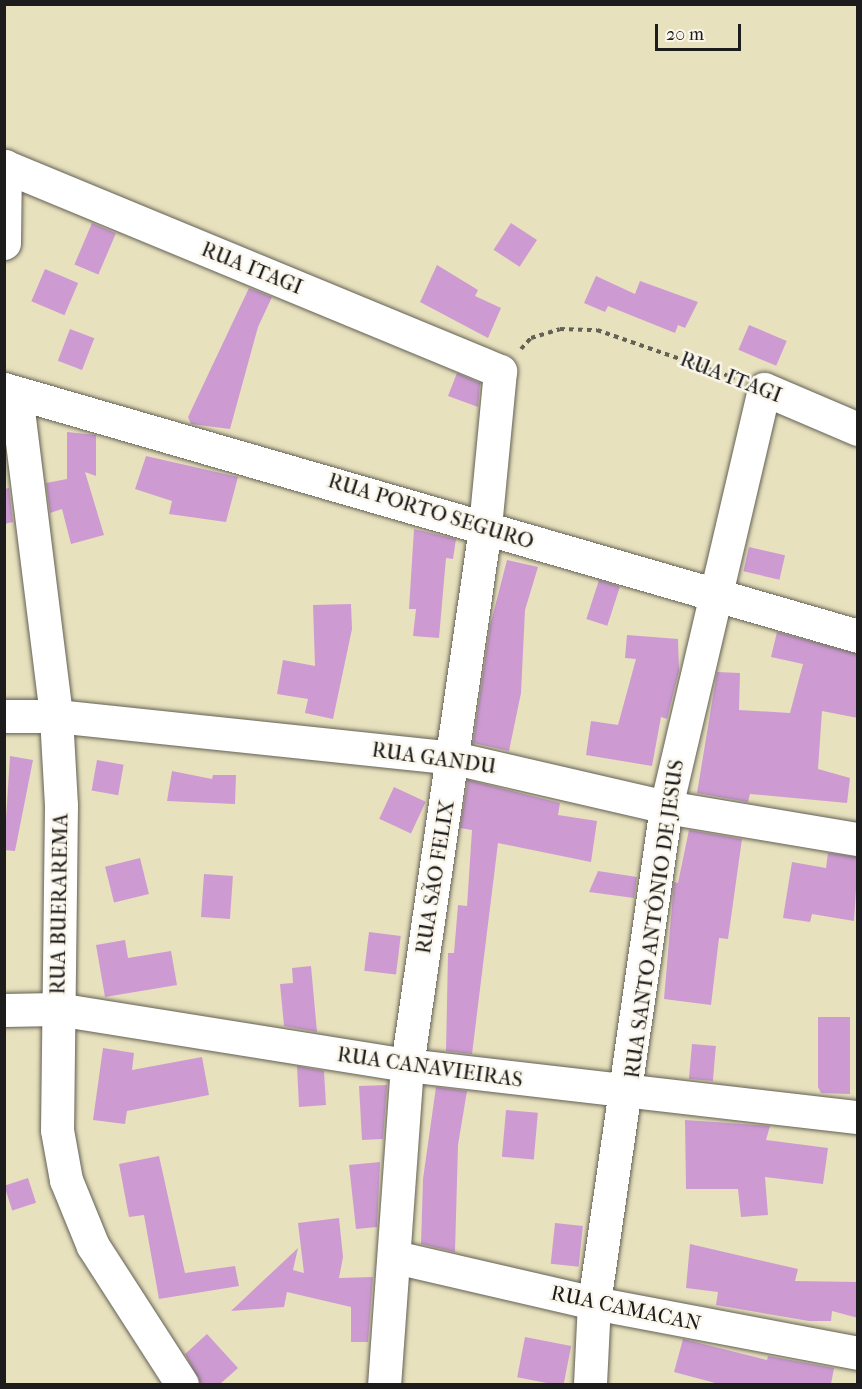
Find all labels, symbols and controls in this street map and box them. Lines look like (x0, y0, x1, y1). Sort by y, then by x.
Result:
scale bar (658, 12, 744, 50)
text: 20 m (666, 24, 704, 45)
street label: RUA ITAGI (198, 236, 306, 300)
street label: RUA ITAGI (677, 346, 785, 408)
street label: RUA PORTO SEGURO (325, 468, 537, 554)
street label: RUA GANDU (370, 737, 498, 779)
street label: RUA SANTO ANTÔNIO DE JESUS (619, 758, 689, 1080)
street label: RUA SÃO FELIX (410, 798, 460, 956)
street label: RUA BUERAREMA (45, 813, 73, 995)
street label: RUA CANAVIEIRAS (336, 1042, 524, 1092)
street label: RUA CAMACAN (549, 1280, 703, 1336)

